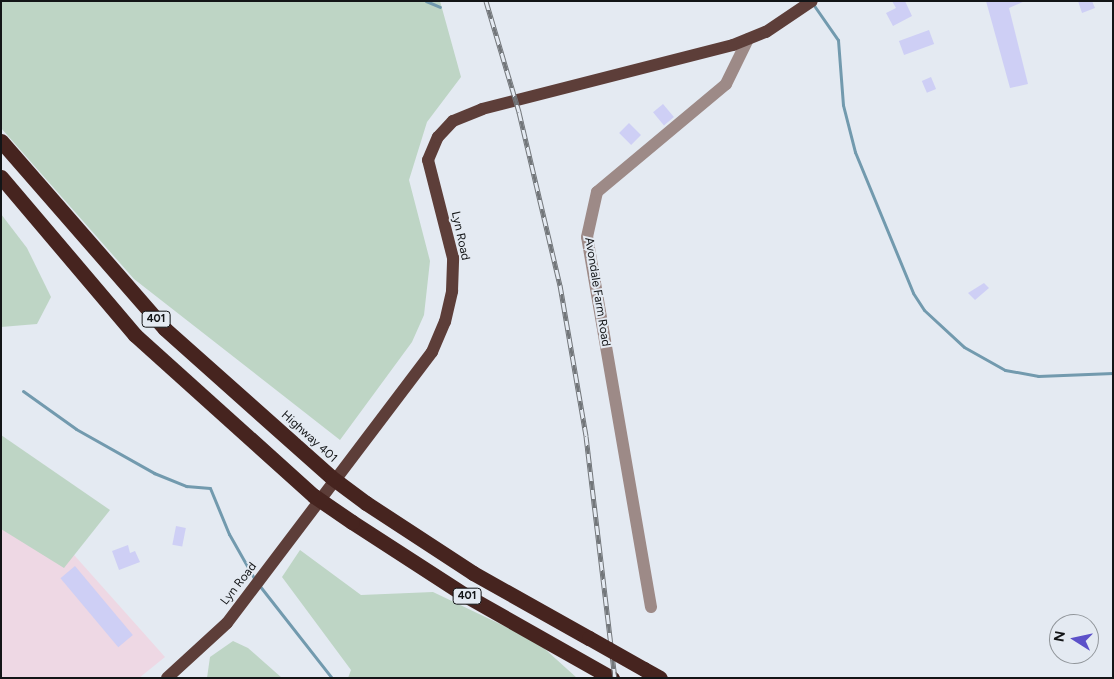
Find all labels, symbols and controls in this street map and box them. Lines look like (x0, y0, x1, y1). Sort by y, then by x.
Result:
street label: Lyn Road (448, 210, 472, 262)
street label: Avondale Farm Road (581, 236, 613, 348)
road number: 401 (141, 310, 171, 328)
street label: Highway 401 (278, 408, 340, 466)
street label: Lyn Road (218, 560, 260, 608)
road number: 401 (452, 588, 482, 604)
north arrow (1049, 614, 1099, 664)
text: N (1050, 630, 1069, 643)

